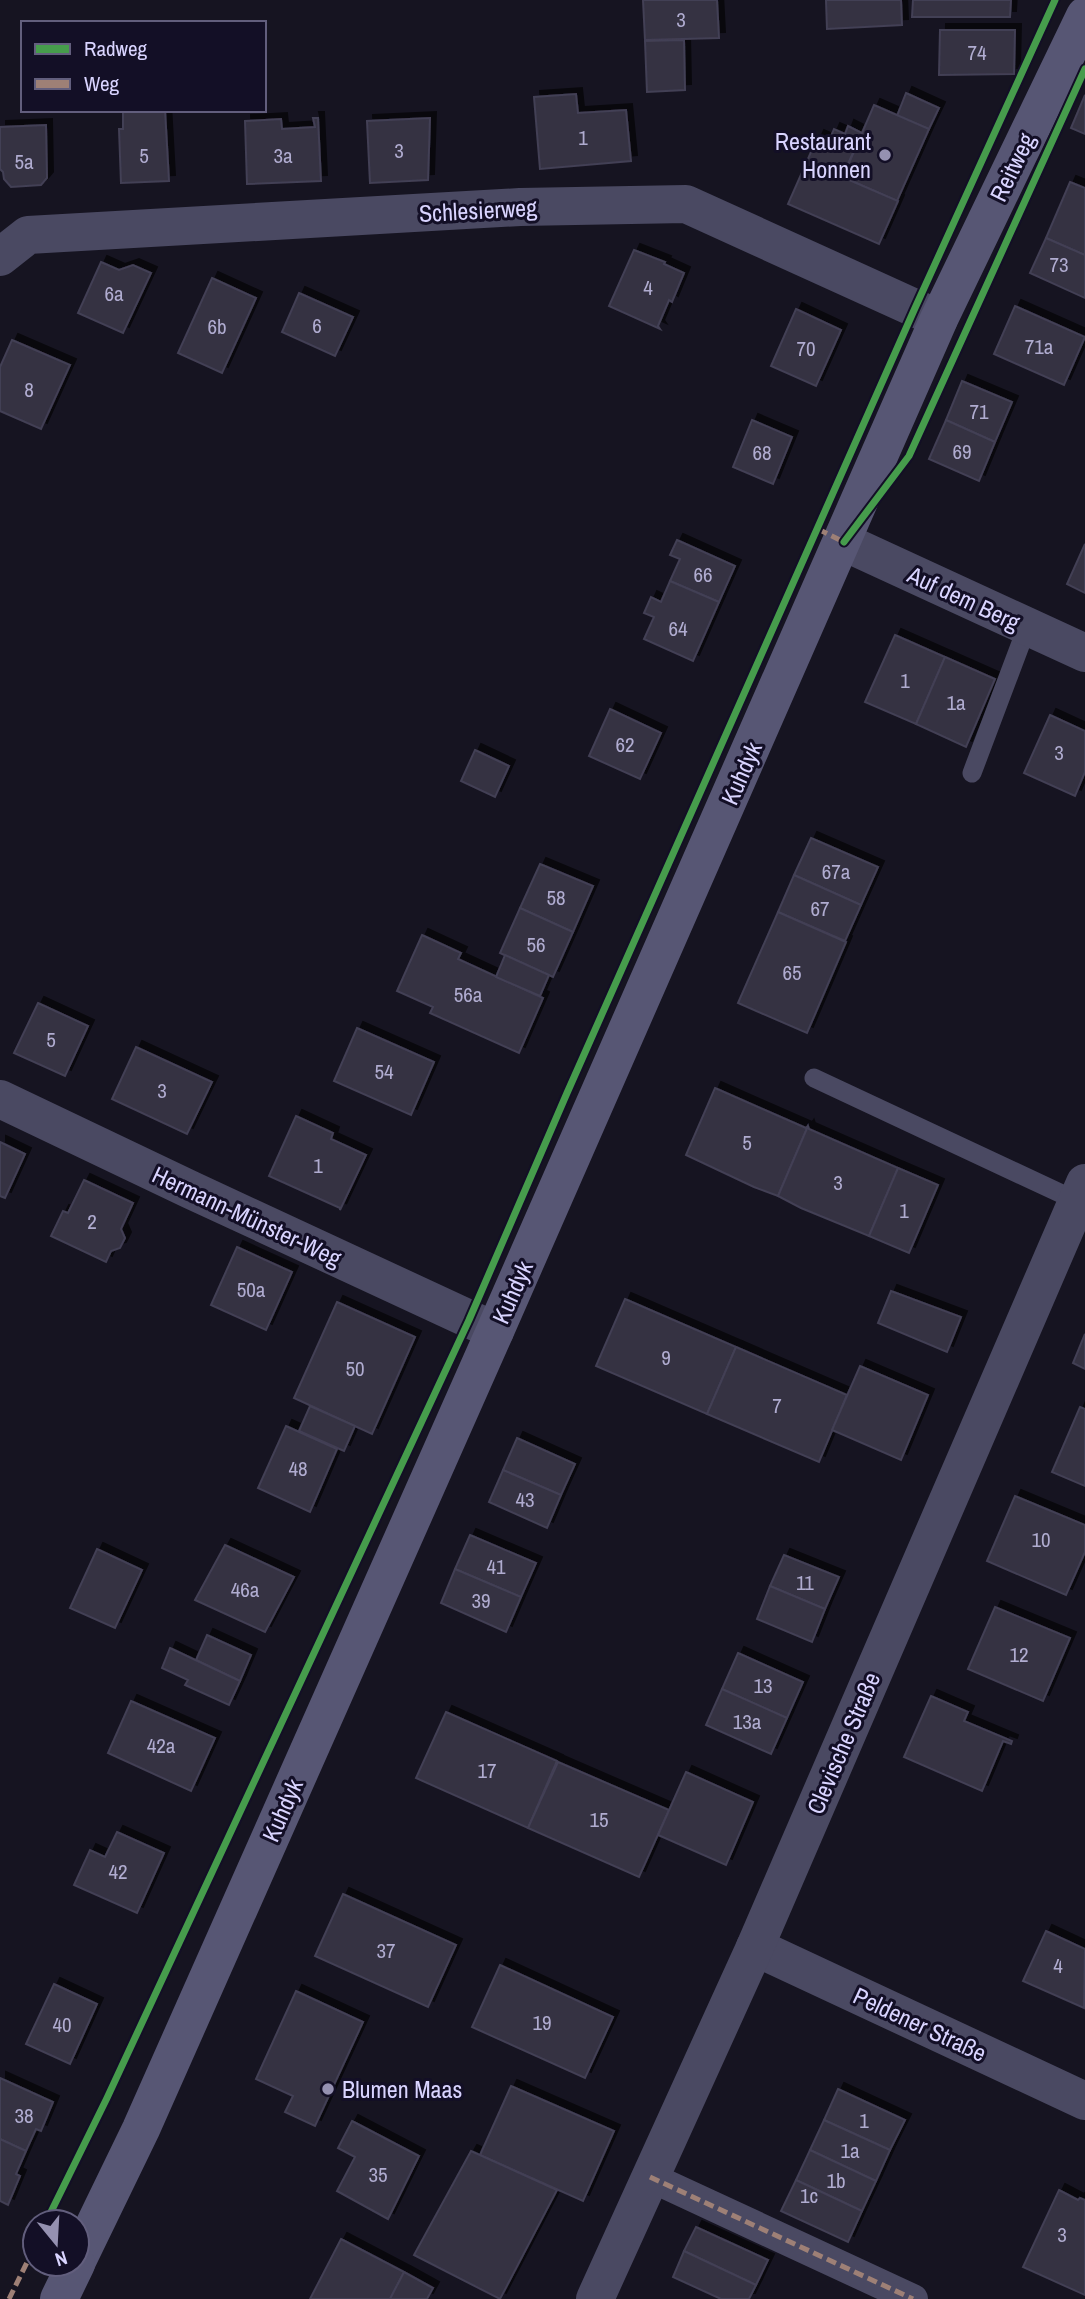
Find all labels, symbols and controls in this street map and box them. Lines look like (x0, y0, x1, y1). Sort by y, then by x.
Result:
house number: 3 (676, 5, 686, 34)
legend (21, 21, 266, 112)
text: Radweg (84, 34, 148, 63)
house number: 74 (967, 38, 987, 67)
text: Weg (84, 69, 120, 98)
house number: 1 (578, 123, 588, 152)
place label: Restaurant Honnen (775, 125, 872, 185)
street label: Reitweg (982, 127, 1042, 206)
house number: 3 (394, 136, 404, 165)
house number: 5 (139, 141, 149, 170)
house number: 3a (273, 141, 293, 170)
house number: 5a (14, 147, 34, 176)
marker: Restaurant Honnen (877, 147, 893, 163)
street label: Schlesierweg (418, 191, 538, 229)
house number: 73 (1049, 250, 1069, 279)
house number: 4 (643, 273, 653, 302)
house number: 6a (104, 279, 124, 308)
house number: 6 (312, 311, 322, 340)
house number: 6b (207, 312, 227, 341)
house number: 71a (1025, 332, 1054, 361)
house number: 70 (796, 334, 816, 363)
house number: 8 (24, 375, 34, 404)
house number: 71 (969, 397, 989, 426)
house number: 69 (952, 437, 972, 466)
house number: 68 (752, 438, 772, 467)
street label: Auf dem Berg (902, 558, 1025, 638)
house number: 66 (693, 560, 713, 589)
house number: 64 (668, 614, 688, 643)
house number: 1 (900, 666, 910, 695)
house number: 1a (946, 688, 966, 717)
house number: 62 (615, 730, 635, 759)
street label: Kuhdyk (713, 736, 769, 809)
house number: 3 (1054, 738, 1064, 767)
house number: 67a (822, 857, 851, 886)
house number: 58 (546, 883, 566, 912)
house number: 67 (810, 894, 830, 923)
house number: 56 (526, 930, 546, 959)
house number: 65 (782, 958, 802, 987)
house number: 56a (454, 980, 483, 1009)
house number: 5 (46, 1025, 56, 1054)
house number: 54 (374, 1057, 394, 1086)
house number: 3 (157, 1076, 167, 1105)
house number: 5 (742, 1128, 752, 1157)
house number: 1 (313, 1151, 323, 1180)
street label: Hermann-Münster-Weg (147, 1158, 347, 1274)
house number: 3 (833, 1168, 843, 1197)
house number: 1 (899, 1196, 909, 1225)
house number: 2 (87, 1207, 97, 1236)
street label: Kuhdyk (484, 1255, 540, 1328)
house number: 50a (237, 1275, 266, 1304)
house number: 9 (661, 1343, 671, 1372)
house number: 50 (345, 1354, 365, 1383)
house number: 7 (772, 1391, 782, 1420)
house number: 48 (288, 1454, 308, 1483)
house number: 43 (515, 1485, 535, 1514)
house number: 10 (1031, 1525, 1051, 1554)
house number: 41 (486, 1552, 506, 1581)
house number: 11 (796, 1568, 814, 1597)
house number: 46a (231, 1575, 260, 1604)
house number: 39 (471, 1586, 491, 1615)
house number: 12 (1009, 1640, 1029, 1669)
street label: Clevische Straße (799, 1667, 887, 1819)
house number: 13 (753, 1671, 773, 1700)
house number: 13a (733, 1707, 762, 1736)
house number: 42a (147, 1731, 176, 1760)
house number: 17 (477, 1756, 497, 1785)
street label: Kuhdyk (254, 1773, 310, 1846)
house number: 15 (589, 1805, 609, 1834)
house number: 42 (108, 1857, 128, 1886)
house number: 37 (376, 1936, 396, 1965)
house number: 4 (1053, 1951, 1063, 1980)
street label: Peldener Straße (848, 1979, 992, 2069)
house number: 19 (532, 2008, 552, 2037)
house number: 40 (52, 2010, 72, 2039)
place label: Blumen Maas (342, 2073, 462, 2105)
marker: Blumen Maas (320, 2081, 336, 2097)
house number: 38 (14, 2101, 34, 2130)
house number: 1 (859, 2106, 869, 2135)
house number: 1a (840, 2136, 860, 2165)
house number: 35 (368, 2160, 388, 2189)
house number: 1b (826, 2166, 846, 2195)
house number: 1c (800, 2181, 818, 2210)
north arrow (21, 2208, 91, 2278)
house number: 3 (1057, 2220, 1067, 2249)
text: N (52, 2245, 71, 2273)

